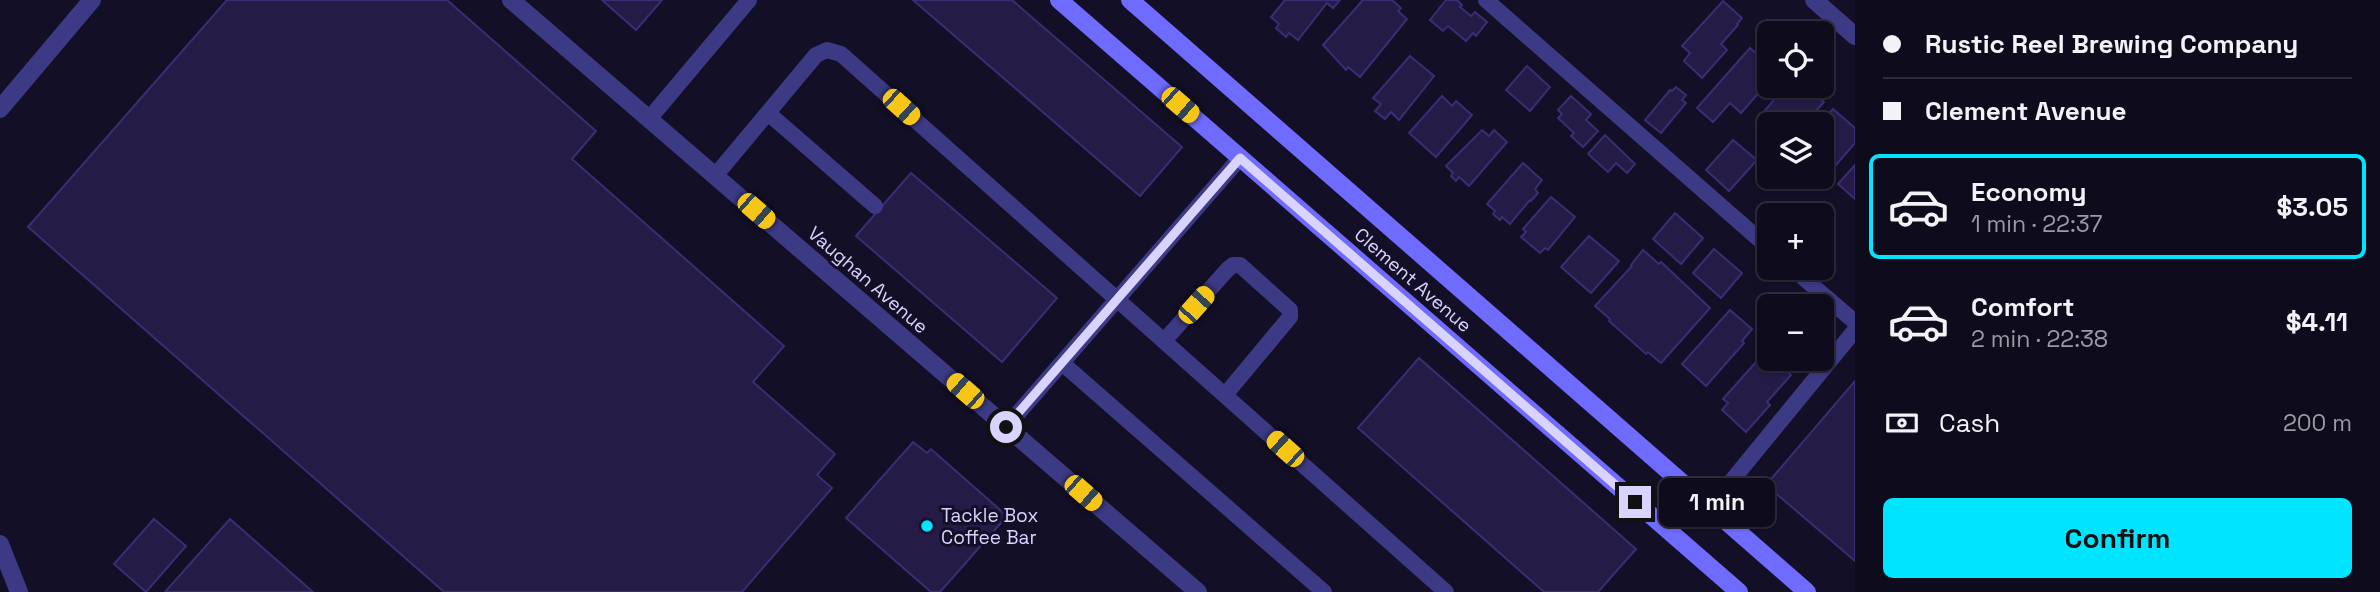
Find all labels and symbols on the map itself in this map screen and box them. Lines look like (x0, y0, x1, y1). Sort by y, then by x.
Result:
car (1158, 83, 1203, 127)
car (879, 85, 924, 129)
car (734, 189, 779, 233)
street label: Vaughan Avenue (803, 221, 933, 339)
street label: Clement Avenue (1349, 222, 1477, 338)
car (1175, 282, 1218, 328)
car (943, 369, 988, 413)
route start (990, 411, 1022, 443)
car (1263, 427, 1308, 471)
car (1061, 471, 1106, 515)
callout: 1 min (1660, 477, 1775, 526)
route end (1619, 486, 1651, 518)
place label: Tackle Box Coffee Bar (941, 503, 1039, 550)
marker: Tackle Box Coffee Bar (919, 518, 935, 534)

